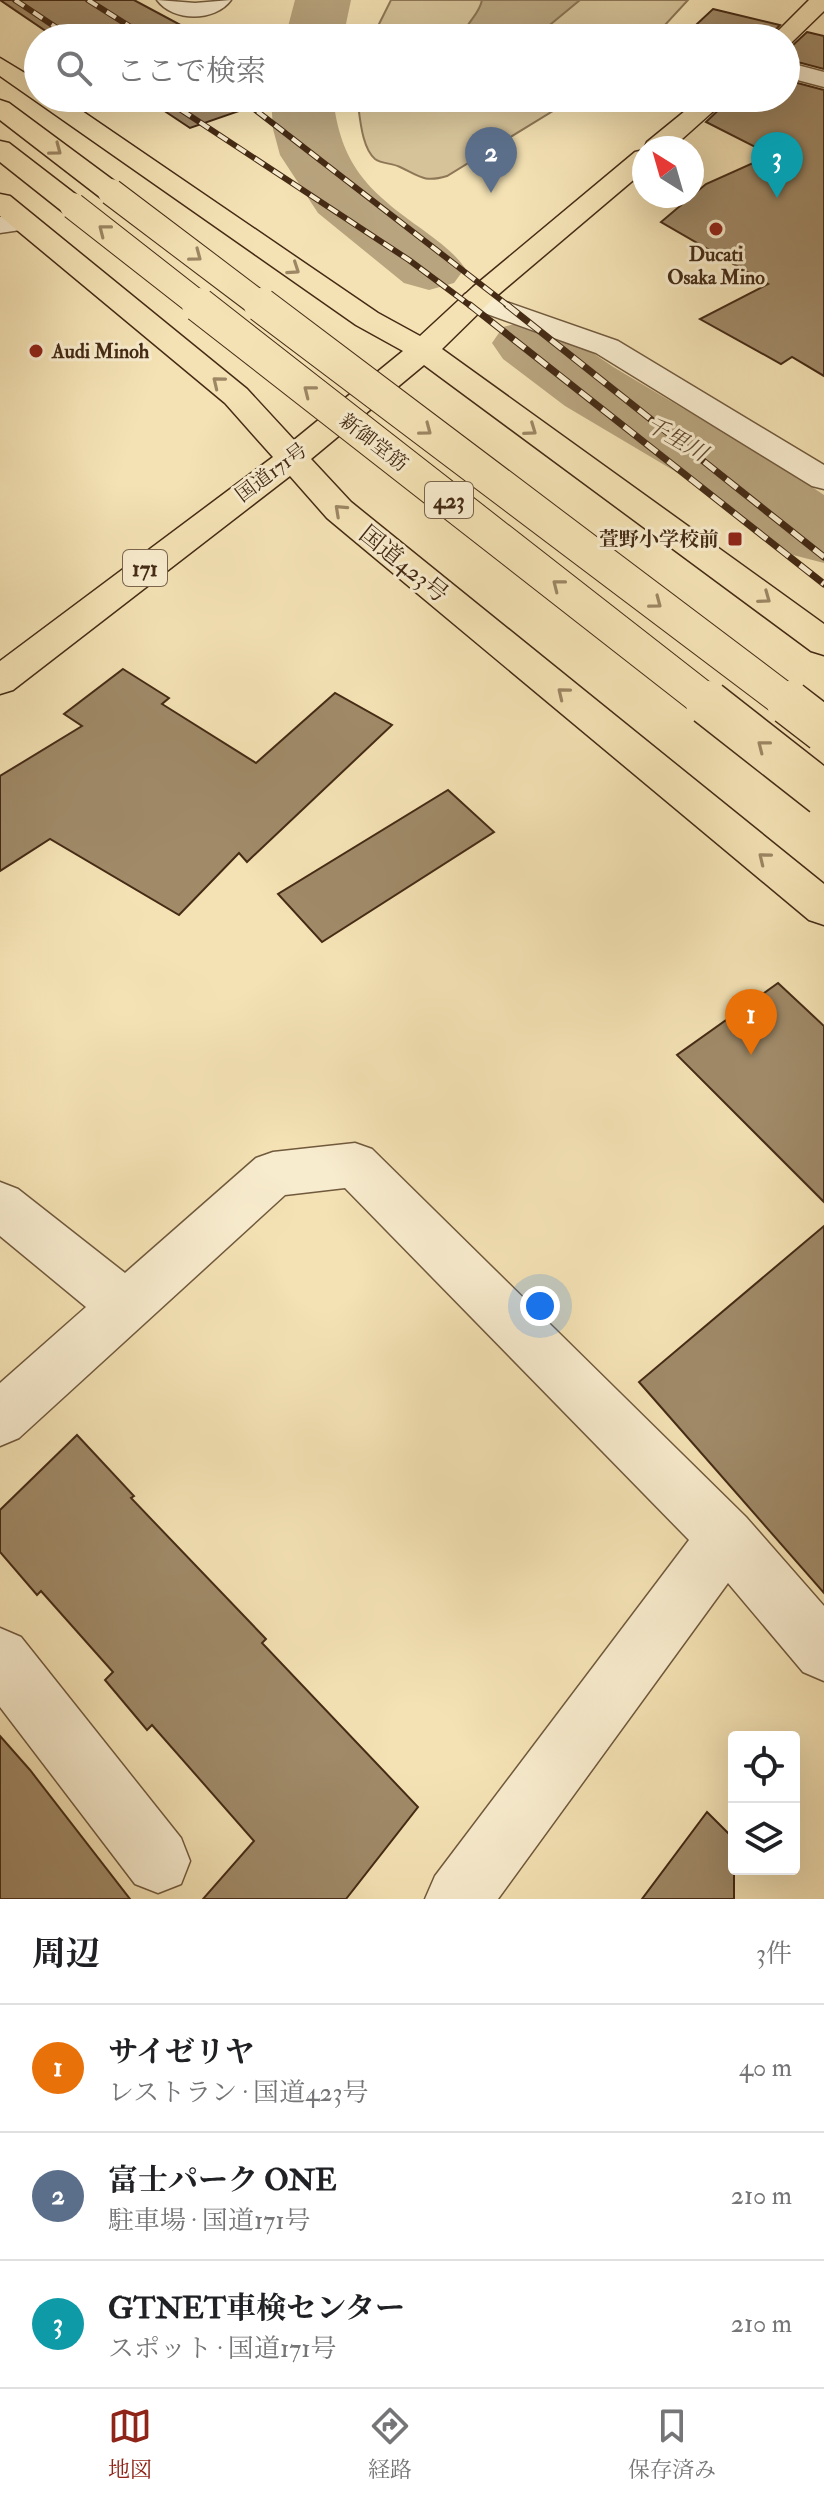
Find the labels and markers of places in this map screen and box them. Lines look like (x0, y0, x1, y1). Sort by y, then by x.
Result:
pin: 2 (465, 127, 517, 193)
pin: 3 (751, 132, 803, 198)
marker: Ducati Osaka Mino (707, 220, 725, 238)
place label: Ducati Osaka Mino (667, 242, 765, 290)
place label: Audi Minoh (51, 339, 150, 364)
marker: Audi Minoh (27, 342, 45, 360)
place label: 萱野小学校前 (599, 527, 719, 552)
marker: 萱野小学校前 (726, 530, 744, 548)
pin: 1 (725, 989, 777, 1055)

